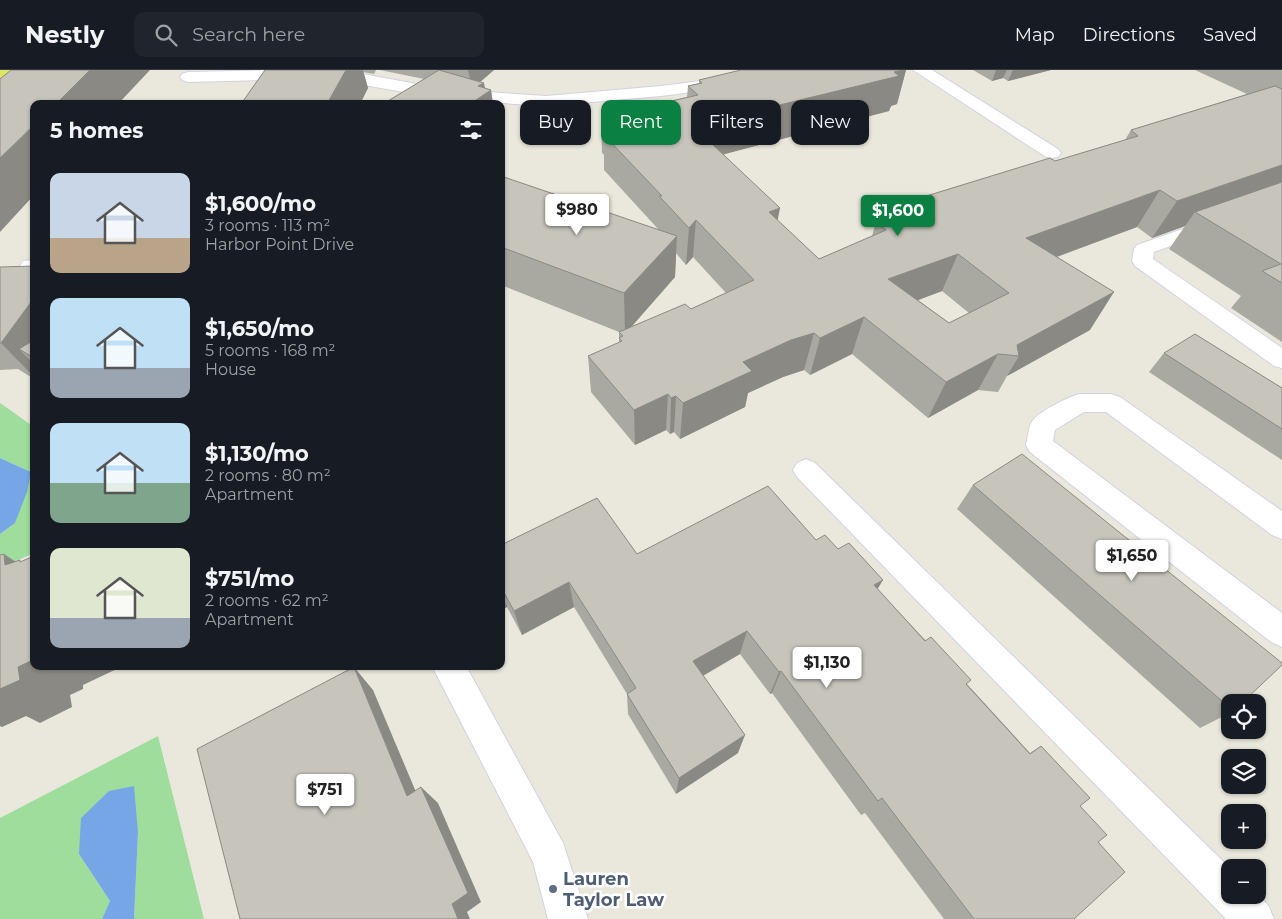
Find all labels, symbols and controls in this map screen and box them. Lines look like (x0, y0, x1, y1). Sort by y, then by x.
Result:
search box (134, 12, 484, 57)
text: Nestly (25, 20, 104, 49)
icon: search (152, 21, 180, 49)
text: Search here (192, 23, 305, 46)
text: Map (1015, 24, 1055, 46)
text: Directions (1083, 24, 1175, 46)
text: Saved (1203, 24, 1257, 46)
chip: Buy (520, 100, 591, 145)
chip: Rent (601, 100, 681, 145)
chip: Filters (691, 100, 781, 145)
chip: New (791, 100, 869, 145)
icon: filters (457, 116, 485, 144)
text: 5 homes (50, 118, 143, 143)
text: $1,600/mo (205, 191, 316, 216)
icon: home (90, 193, 150, 253)
pin: $980 (547, 194, 607, 236)
pin: $1,600 (857, 194, 939, 237)
text: $980 (556, 200, 598, 219)
text: $1,600 (872, 201, 924, 220)
text: 3 rooms · 113 m² (205, 216, 330, 235)
text: Harbor Point Drive (205, 235, 354, 254)
text: $1,650/mo (205, 316, 314, 341)
icon: home (90, 318, 150, 378)
text: 5 rooms · 168 m² (205, 341, 336, 360)
text: House (205, 360, 256, 379)
text: $1,130/mo (205, 441, 309, 466)
icon: home (90, 443, 150, 503)
text: 2 rooms · 80 m² (205, 466, 331, 485)
text: Apartment (205, 485, 294, 504)
pin: $1,650 (1091, 540, 1173, 582)
text: $1,650 (1107, 546, 1157, 565)
text: $751/mo (205, 566, 294, 591)
icon: home (90, 568, 150, 628)
text: 2 rooms · 62 m² (205, 591, 329, 610)
text: Apartment (205, 610, 294, 629)
pin: $1,130 (786, 646, 868, 689)
text: $1,130 (804, 653, 850, 672)
map controls (1221, 694, 1266, 904)
button: locate (1221, 694, 1266, 739)
button: layers (1221, 749, 1266, 794)
pin: $751 (295, 774, 355, 816)
text: $751 (307, 780, 343, 799)
button: + (1221, 804, 1266, 849)
button: − (1221, 859, 1266, 904)
place label: Lauren Taylor Law (563, 868, 664, 911)
marker: Lauren Taylor Law (547, 883, 559, 895)

